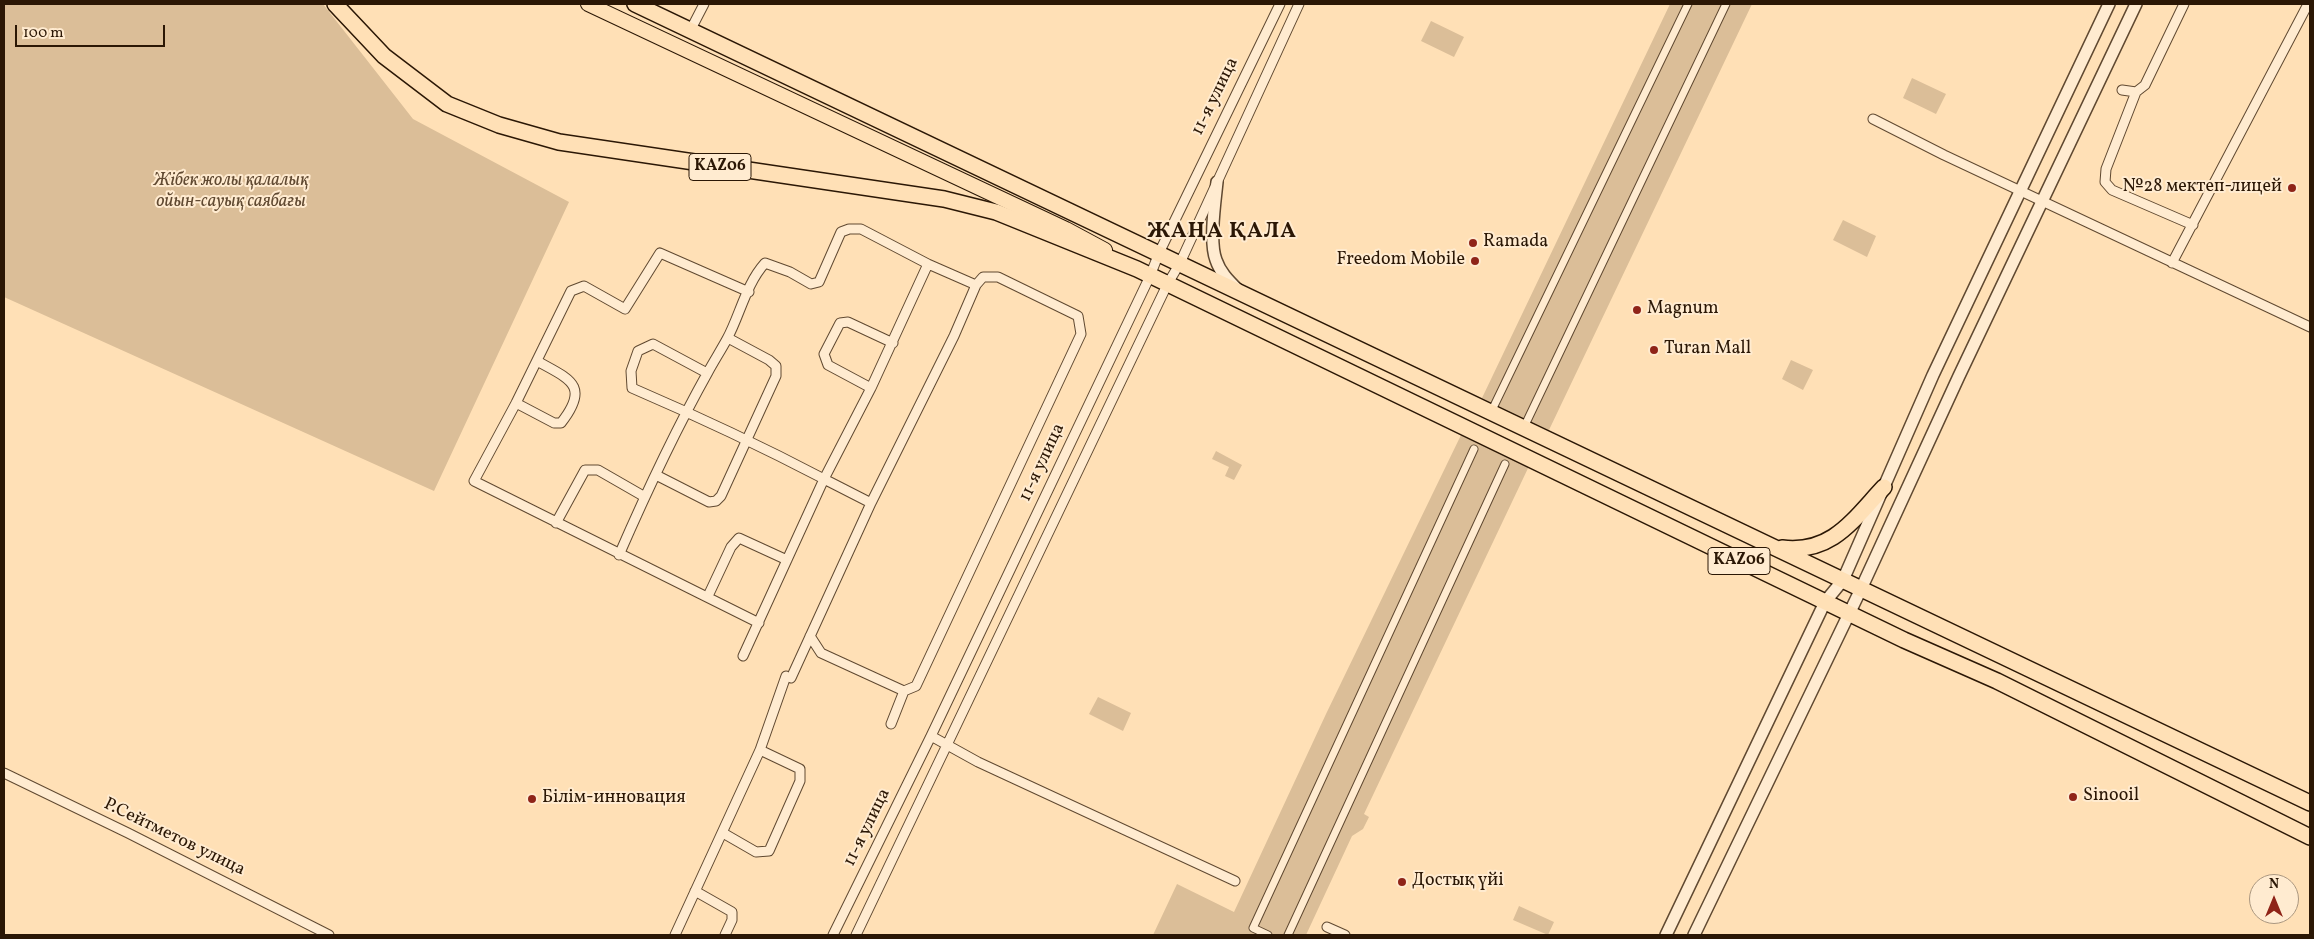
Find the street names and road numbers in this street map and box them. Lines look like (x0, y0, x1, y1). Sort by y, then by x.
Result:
street label: 11-я улица (1188, 54, 1244, 140)
road number: KАZ06 (689, 154, 751, 180)
street label: 11-я улица (1015, 420, 1071, 506)
road number: KАZ06 (1708, 548, 1770, 574)
street label: 11-я улица (840, 785, 896, 871)
street label: Р.Сейтметов улица (100, 794, 248, 882)

